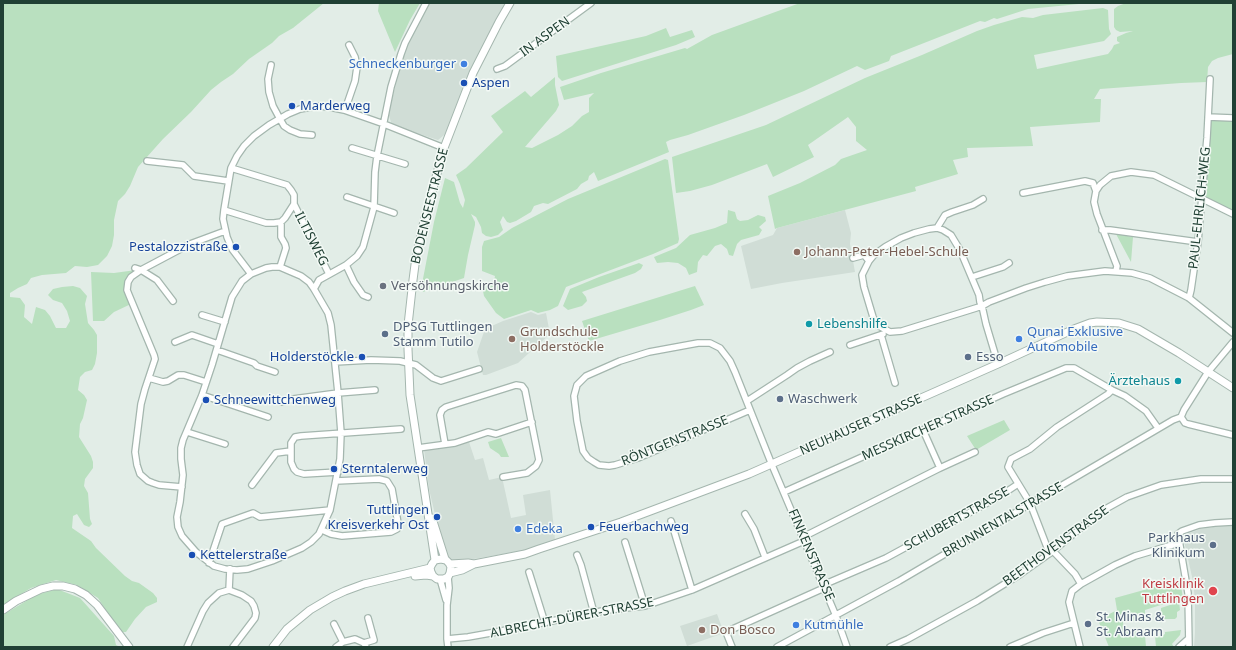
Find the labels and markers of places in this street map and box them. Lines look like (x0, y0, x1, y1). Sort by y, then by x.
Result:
place label: Schneckenburger (349, 56, 456, 72)
marker: Schneckenburger (459, 59, 469, 69)
place label: Aspen (472, 75, 510, 91)
marker: Aspen (459, 78, 469, 88)
place label: Marderweg (300, 98, 370, 114)
marker: Marderweg (287, 101, 297, 111)
place label: Pestalozzistraße (129, 239, 228, 255)
marker: Pestalozzistraße (231, 242, 241, 252)
place label: Johann-Peter-Hebel-Schule (805, 244, 969, 260)
marker: Johann-Peter-Hebel-Schule (792, 247, 802, 257)
place label: Versöhnungskirche (391, 278, 509, 294)
marker: Versöhnungskirche (378, 281, 388, 291)
place label: Lebenshilfe (817, 316, 887, 332)
place label: DPSG Tuttlingen Stamm Tutilo (393, 319, 492, 350)
marker: Lebenshilfe (804, 319, 814, 329)
place label: Grundschule Holderstöckle (520, 324, 604, 355)
place label: Qunai Exklusive Automobile (1027, 324, 1123, 355)
marker: DPSG Tuttlingen Stamm Tutilo (380, 329, 390, 339)
marker: Grundschule Holderstöckle (507, 334, 517, 344)
marker: Qunai Exklusive Automobile (1014, 334, 1024, 344)
place label: Holderstöckle (270, 349, 354, 365)
place label: Esso (976, 349, 1004, 365)
marker: Holderstöckle (357, 352, 367, 362)
marker: Esso (963, 352, 973, 362)
place label: Ärztehaus (1109, 373, 1170, 389)
marker: Ärztehaus (1173, 376, 1183, 386)
place label: Waschwerk (788, 391, 857, 407)
place label: Schneewittchenweg (214, 392, 336, 408)
marker: Waschwerk (775, 394, 785, 404)
marker: Schneewittchenweg (201, 395, 211, 405)
place label: Sterntalerweg (342, 461, 428, 477)
marker: Sterntalerweg (329, 464, 339, 474)
place label: Tuttlingen Kreisverkehr Ost (327, 502, 429, 533)
marker: Tuttlingen Kreisverkehr Ost (432, 512, 442, 522)
place label: Feuerbachweg (599, 519, 689, 535)
place label: Edeka (526, 521, 563, 537)
marker: Feuerbachweg (586, 522, 596, 532)
marker: Edeka (513, 524, 523, 534)
place label: Parkhaus Klinikum (1148, 530, 1205, 561)
marker: Parkhaus Klinikum (1208, 540, 1218, 550)
place label: Kettelerstraße (200, 547, 287, 563)
marker: Kettelerstraße (187, 550, 197, 560)
place label: Kreisklinik Tuttlingen (1142, 576, 1204, 607)
marker: Kreisklinik Tuttlingen (1207, 585, 1219, 597)
place label: St. Minas & St. Abraam (1096, 609, 1164, 640)
place label: Kutmühle (804, 617, 864, 633)
marker: St. Minas & St. Abraam (1083, 619, 1093, 629)
marker: Kutmühle (791, 620, 801, 630)
place label: Don Bosco (710, 622, 775, 638)
marker: Don Bosco (697, 625, 707, 635)

